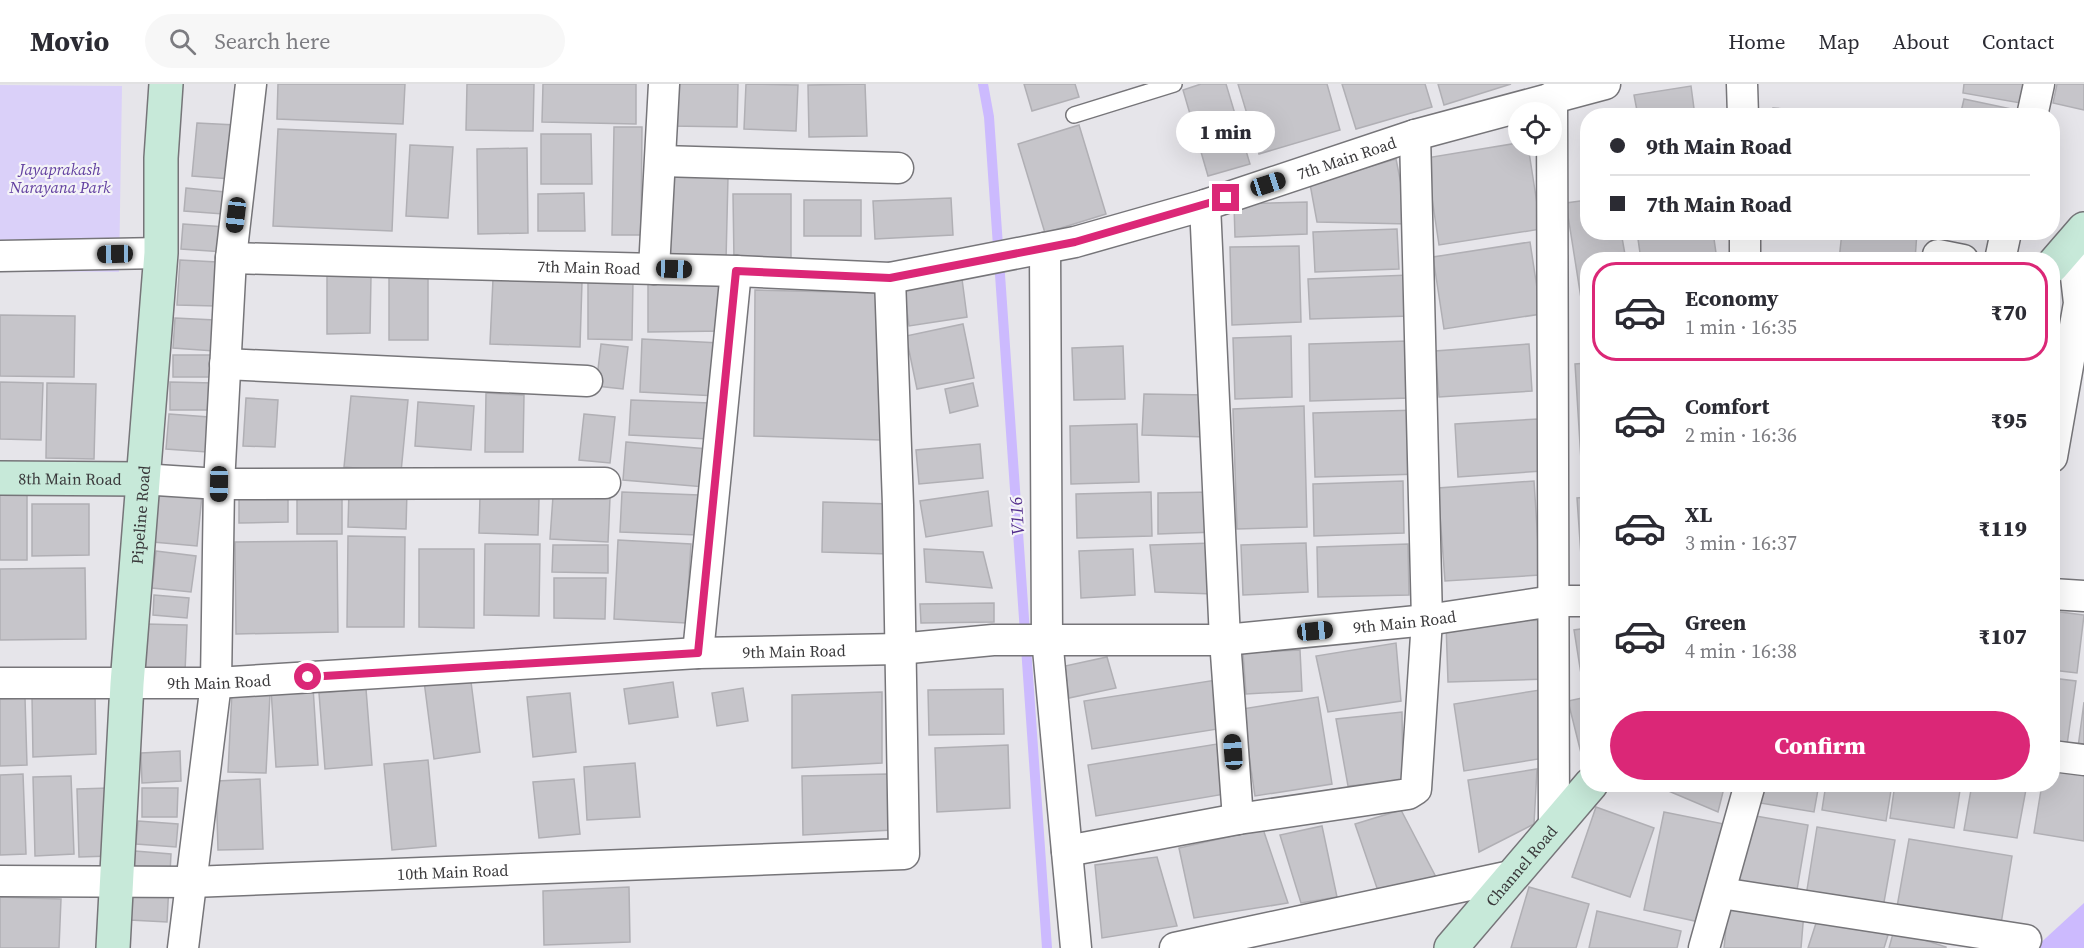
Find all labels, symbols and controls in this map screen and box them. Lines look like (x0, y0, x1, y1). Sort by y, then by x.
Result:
search box (145, 14, 565, 68)
text: Movio (30, 22, 109, 60)
icon: search (166, 25, 199, 58)
text: Search here (214, 26, 330, 56)
text: Home (1728, 27, 1786, 56)
text: Map (1819, 27, 1860, 56)
text: About (1893, 27, 1949, 56)
text: Contact (1982, 27, 2054, 56)
map controls (1508, 102, 1562, 156)
button: locate (1508, 102, 1562, 156)
callout: 1 min (1176, 111, 1276, 153)
text: 1 min (1199, 118, 1252, 146)
street label: 7th Main Road (1294, 131, 1399, 185)
text: 9th Main Road (1646, 131, 1792, 161)
park label: Jayaprakash Narayana Park (8, 158, 111, 198)
car (1248, 170, 1288, 198)
route end (1212, 184, 1239, 211)
text: 7th Main Road (1646, 189, 1792, 219)
car (225, 196, 247, 234)
car (97, 245, 133, 263)
street label: 7th Main Road (537, 255, 641, 280)
car (656, 259, 692, 279)
text: Economy (1685, 283, 1779, 313)
icon: car (1613, 285, 1667, 339)
text: ₹70 (1991, 297, 2027, 327)
text: 1 min · 16:35 (1685, 313, 1797, 341)
text: Comfort (1685, 391, 1769, 421)
icon: car (1613, 393, 1667, 447)
text: ₹95 (1991, 405, 2027, 435)
text: 2 min · 16:36 (1685, 421, 1797, 449)
street label: Pipeline Road (125, 465, 155, 565)
car (210, 466, 228, 502)
street label: 8th Main Road (18, 467, 122, 490)
water label: V116 (1003, 495, 1030, 536)
text: XL (1685, 499, 1712, 529)
icon: car (1613, 501, 1667, 555)
text: ₹119 (1979, 513, 2027, 543)
text: 3 min · 16:37 (1685, 529, 1797, 557)
street label: 9th Main Road (1352, 605, 1458, 638)
text: Green (1685, 607, 1746, 637)
icon: car (1613, 609, 1667, 663)
car (1296, 620, 1334, 642)
text: ₹107 (1979, 621, 2027, 651)
text: 4 min · 16:38 (1685, 637, 1797, 665)
street label: 9th Main Road (742, 639, 846, 663)
route start (294, 663, 321, 690)
street label: 9th Main Road (167, 669, 271, 694)
button: Confirm (1610, 711, 2030, 780)
car (1223, 733, 1243, 771)
street label: Channel Road (1480, 821, 1562, 911)
street label: 10th Main Road (397, 859, 509, 885)

